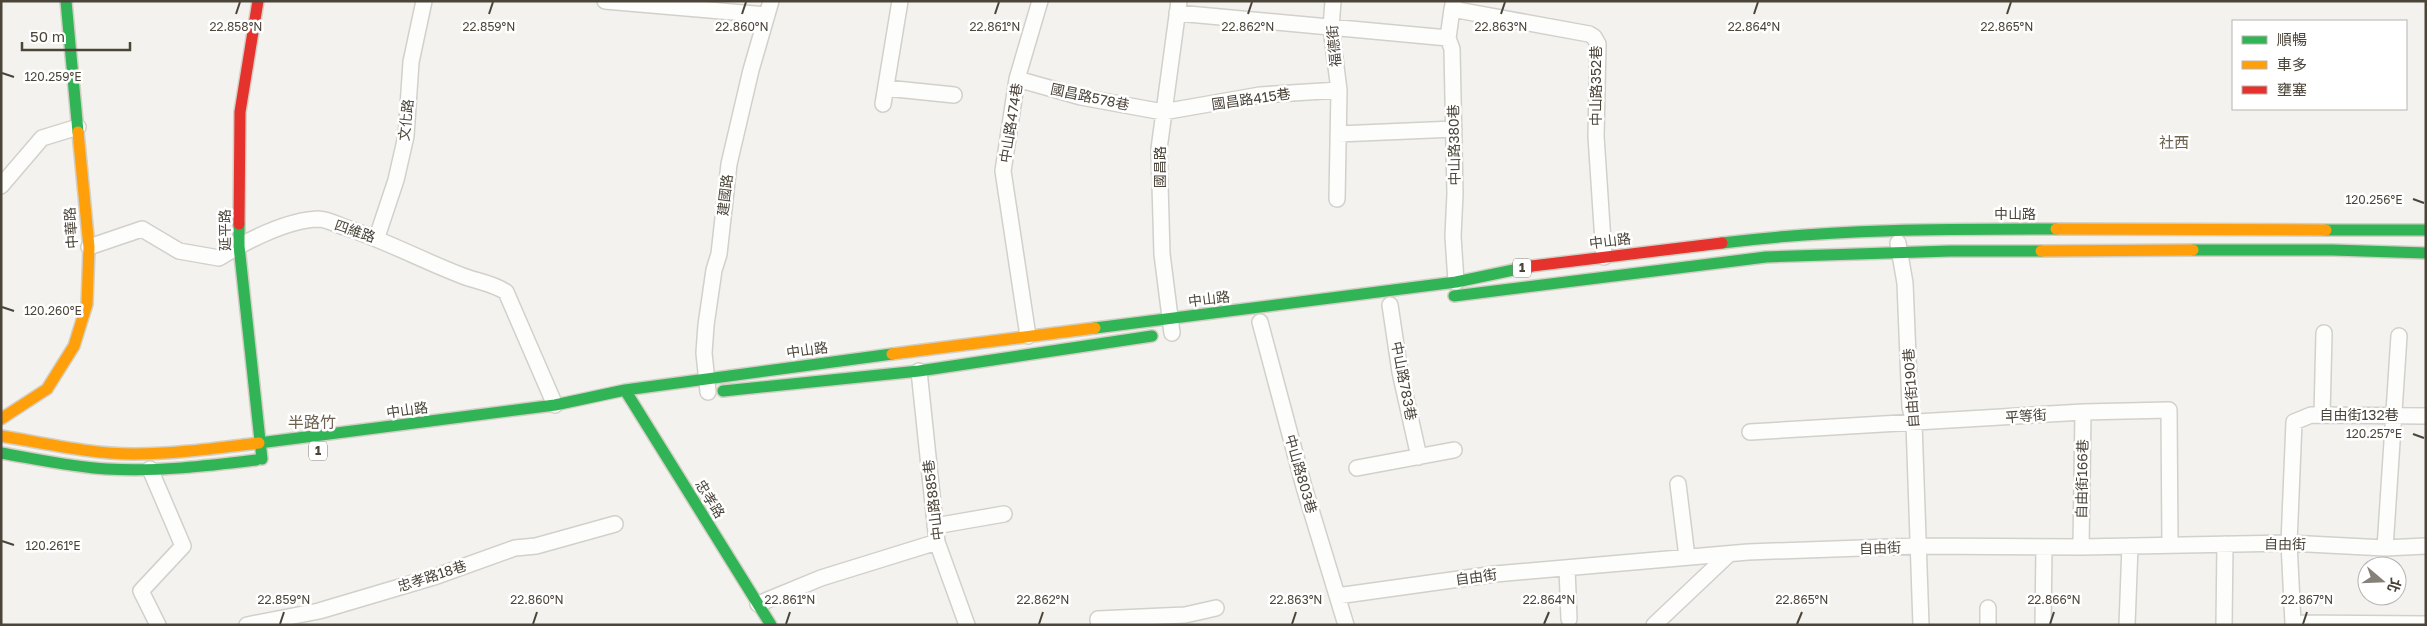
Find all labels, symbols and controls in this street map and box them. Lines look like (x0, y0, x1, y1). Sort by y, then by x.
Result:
text: 22.858°N (210, 19, 262, 34)
text: 22.859°N (463, 19, 515, 34)
text: 22.860°N (715, 19, 769, 34)
text: 22.861°N (970, 19, 1020, 34)
text: 22.862°N (1222, 19, 1274, 34)
text: 22.863°N (1475, 19, 1527, 34)
text: 22.864°N (1728, 19, 1780, 34)
text: 22.865°N (1981, 19, 2033, 34)
scale bar (22, 20, 130, 52)
legend (2232, 20, 2407, 110)
street label: 福德街 (1323, 24, 1344, 68)
text: 50 m (30, 27, 65, 45)
text: 順暢 (2277, 30, 2307, 48)
street label: 中山路352巷 (1587, 46, 1604, 126)
text: 車多 (2277, 55, 2307, 73)
text: 120.259°E (24, 69, 82, 84)
street label: 國昌路578巷 (1049, 80, 1131, 113)
text: 壅塞 (2277, 80, 2307, 98)
street label: 中山路474巷 (996, 82, 1025, 164)
street label: 國昌路415巷 (1210, 85, 1291, 112)
street label: 文化路 (395, 98, 416, 142)
street label: 中山路380巷 (1444, 104, 1463, 186)
district label: 社西 (2159, 133, 2189, 151)
street label: 國昌路 (1151, 146, 1168, 188)
street label: 建國路 (714, 173, 735, 217)
text: 120.256°E (2345, 192, 2403, 207)
street label: 中山路 (1994, 205, 2036, 222)
street label: 中華路 (61, 206, 80, 250)
street label: 延平路 (216, 209, 233, 251)
street label: 四維路 (333, 216, 378, 245)
street label: 中山路 (1588, 230, 1632, 251)
road number: 1 (1513, 258, 1531, 278)
street label: 中山路 (1187, 288, 1231, 309)
text: 120.260°E (24, 303, 82, 318)
street label: 中山路 (785, 338, 829, 361)
street label: 中山路783巷 (1388, 340, 1420, 422)
street label: 自由街190巷 (1899, 348, 1922, 429)
street label: 中山路 (385, 398, 429, 421)
street label: 平等街 (2004, 406, 2048, 425)
street label: 自由街132巷 (2319, 406, 2399, 423)
district label: 半路竹 (288, 412, 336, 432)
text: 120.257°E (2346, 426, 2402, 441)
street label: 中山路803巷 (1282, 432, 1321, 515)
street label: 自由街166巷 (2072, 439, 2091, 519)
road number: 1 (309, 442, 327, 461)
street label: 中山路885巷 (919, 459, 946, 541)
street label: 忠孝路 (692, 476, 729, 521)
street label: 自由街 (2264, 535, 2306, 552)
text: 120.261°E (26, 538, 80, 553)
street label: 自由街 (1859, 538, 1901, 557)
street label: 忠孝路18巷 (395, 556, 468, 595)
north arrow (2357, 556, 2407, 606)
street label: 自由街 (1454, 565, 1498, 588)
text: 北 (2384, 576, 2405, 595)
text: 22.859°N (258, 592, 310, 607)
text: 22.860°N (510, 592, 564, 607)
text: 22.861°N (765, 592, 815, 607)
text: 22.862°N (1017, 592, 1069, 607)
text: 22.863°N (1270, 592, 1322, 607)
text: 22.864°N (1523, 592, 1575, 607)
text: 22.865°N (1776, 592, 1828, 607)
text: 22.866°N (2027, 592, 2081, 607)
text: 22.867°N (2281, 592, 2333, 607)

